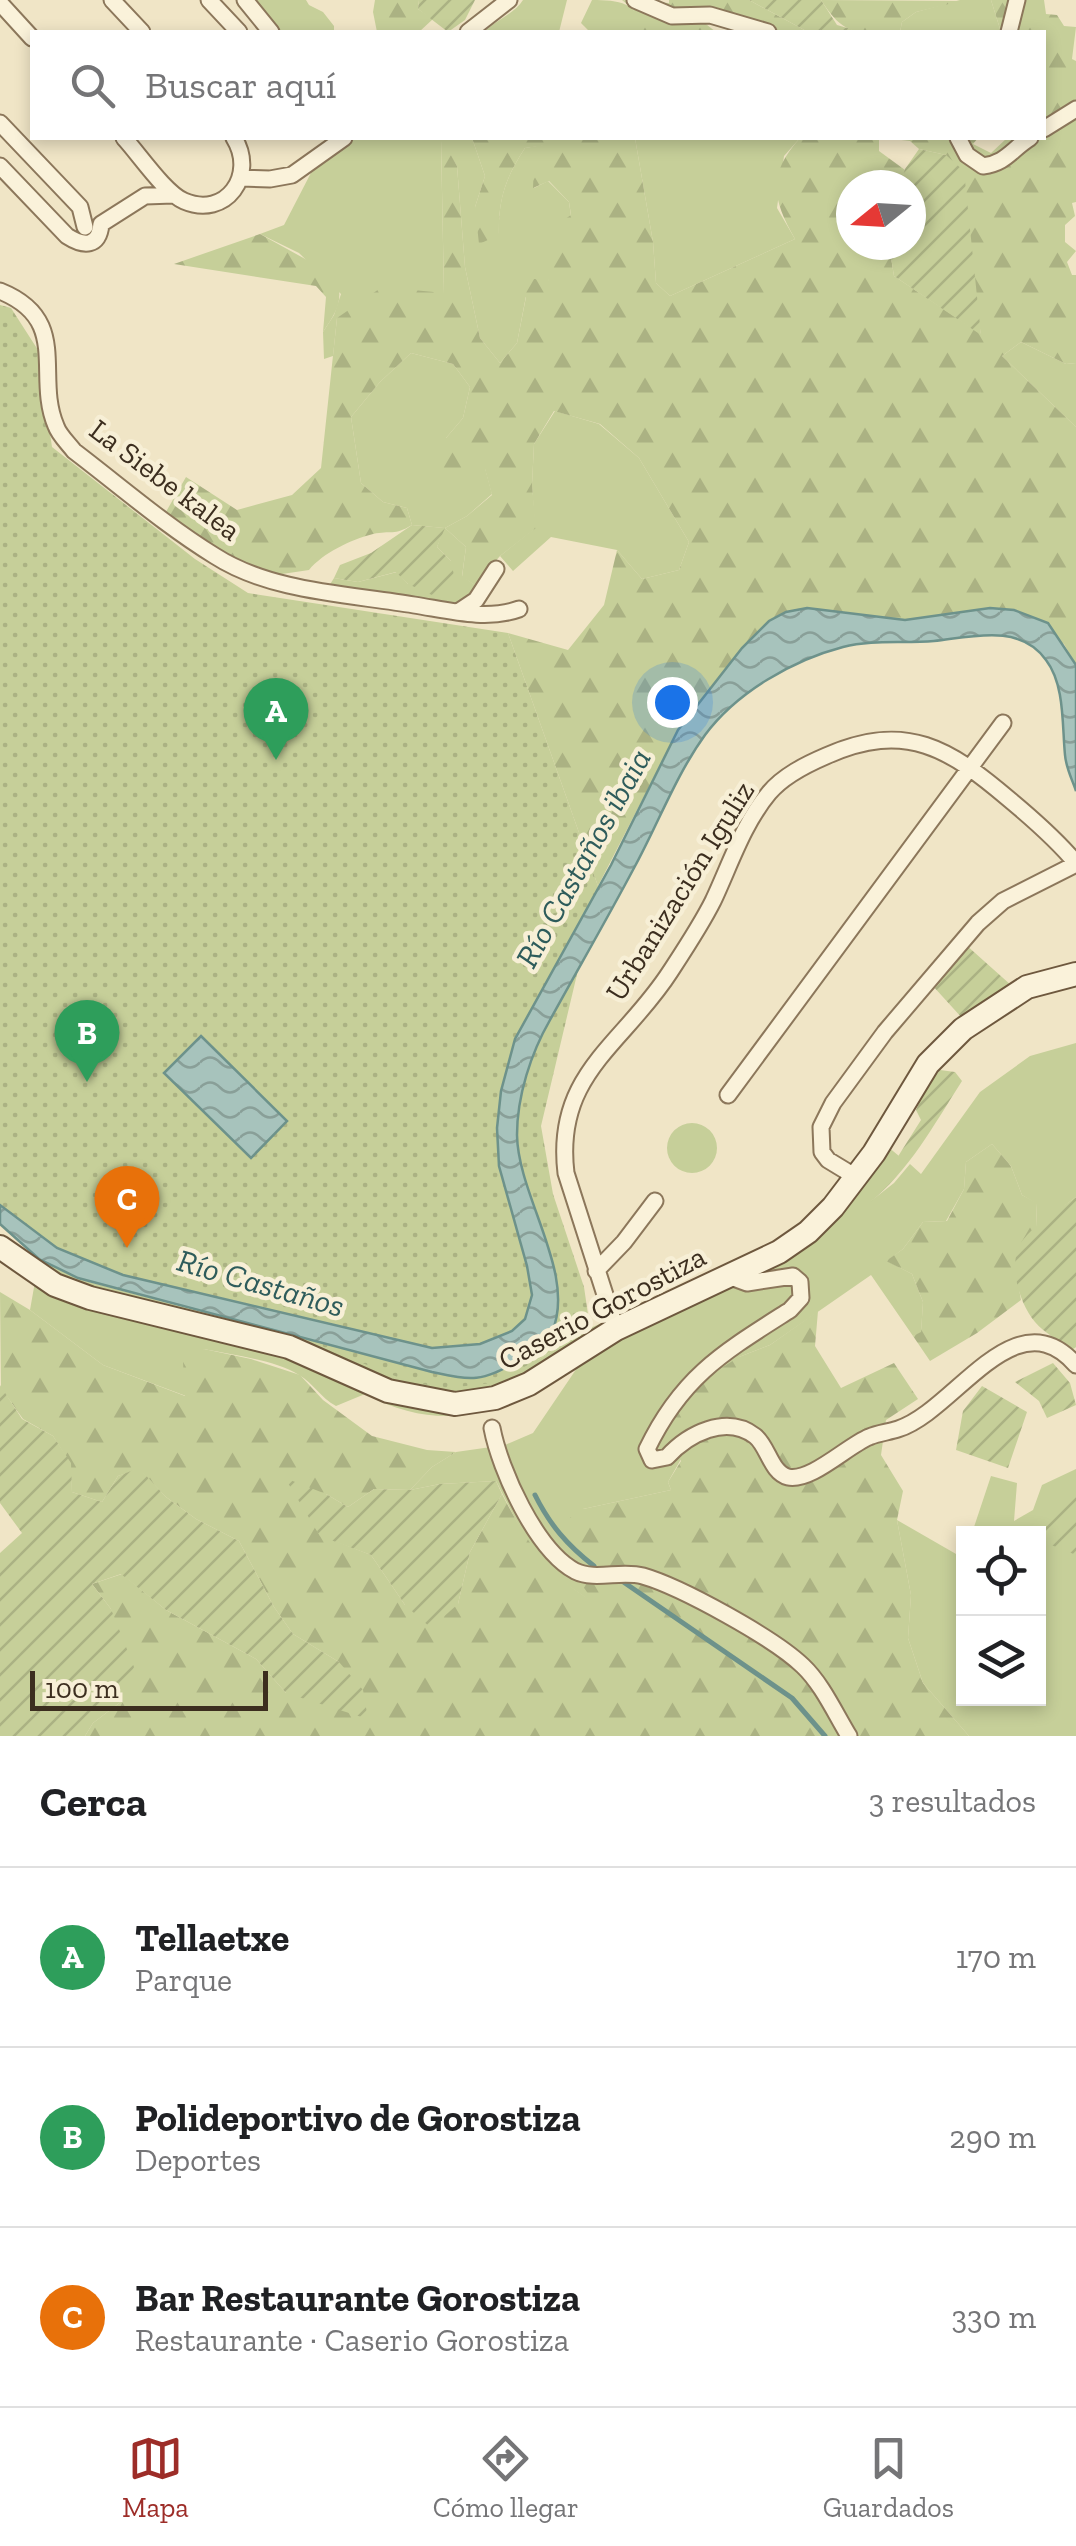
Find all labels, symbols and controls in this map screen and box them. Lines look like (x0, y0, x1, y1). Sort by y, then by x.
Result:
search box (30, 30, 1046, 140)
icon: search (65, 58, 120, 113)
text: Buscar aquí (145, 62, 336, 108)
north arrow (836, 170, 926, 260)
street label: La Siebe kalea (82, 412, 248, 548)
your location (647, 677, 698, 728)
pin: A (244, 678, 308, 760)
water label: Río Castaños ibaia (507, 742, 659, 974)
street label: Urbanización Iguliz (598, 774, 762, 1007)
pin: B (54, 1000, 120, 1082)
pin: C (94, 1166, 160, 1248)
street label: Caserio Gorostiza (492, 1238, 712, 1378)
water label: Río Castaños (173, 1241, 349, 1325)
map controls (956, 1526, 1046, 1706)
button: locate (956, 1526, 1046, 1616)
button: layers (956, 1616, 1046, 1706)
scale bar (30, 1666, 268, 1710)
text: 100 m (45, 1672, 119, 1705)
text: Cerca (40, 1776, 147, 1827)
text: 3 resultados (869, 1782, 1036, 1820)
text: Tellaetxe (135, 1915, 289, 1961)
text: A (62, 1938, 83, 1976)
text: 170 m (956, 1938, 1036, 1976)
text: Parque (135, 1961, 232, 1999)
text: Polideportivo de Gorostiza (135, 2095, 581, 2141)
text: B (63, 2118, 82, 2156)
text: 290 m (949, 2118, 1036, 2156)
text: Deportes (135, 2141, 261, 2179)
text: Bar Restaurante Gorostiza (135, 2275, 580, 2321)
text: C (62, 2298, 83, 2336)
text: 330 m (951, 2298, 1036, 2336)
text: Restaurante · Caserio Gorostiza (135, 2321, 569, 2359)
tab: Mapa (122, 2431, 189, 2524)
tab: Cómo llegar (433, 2431, 579, 2524)
tab: Guardados (823, 2431, 954, 2524)

